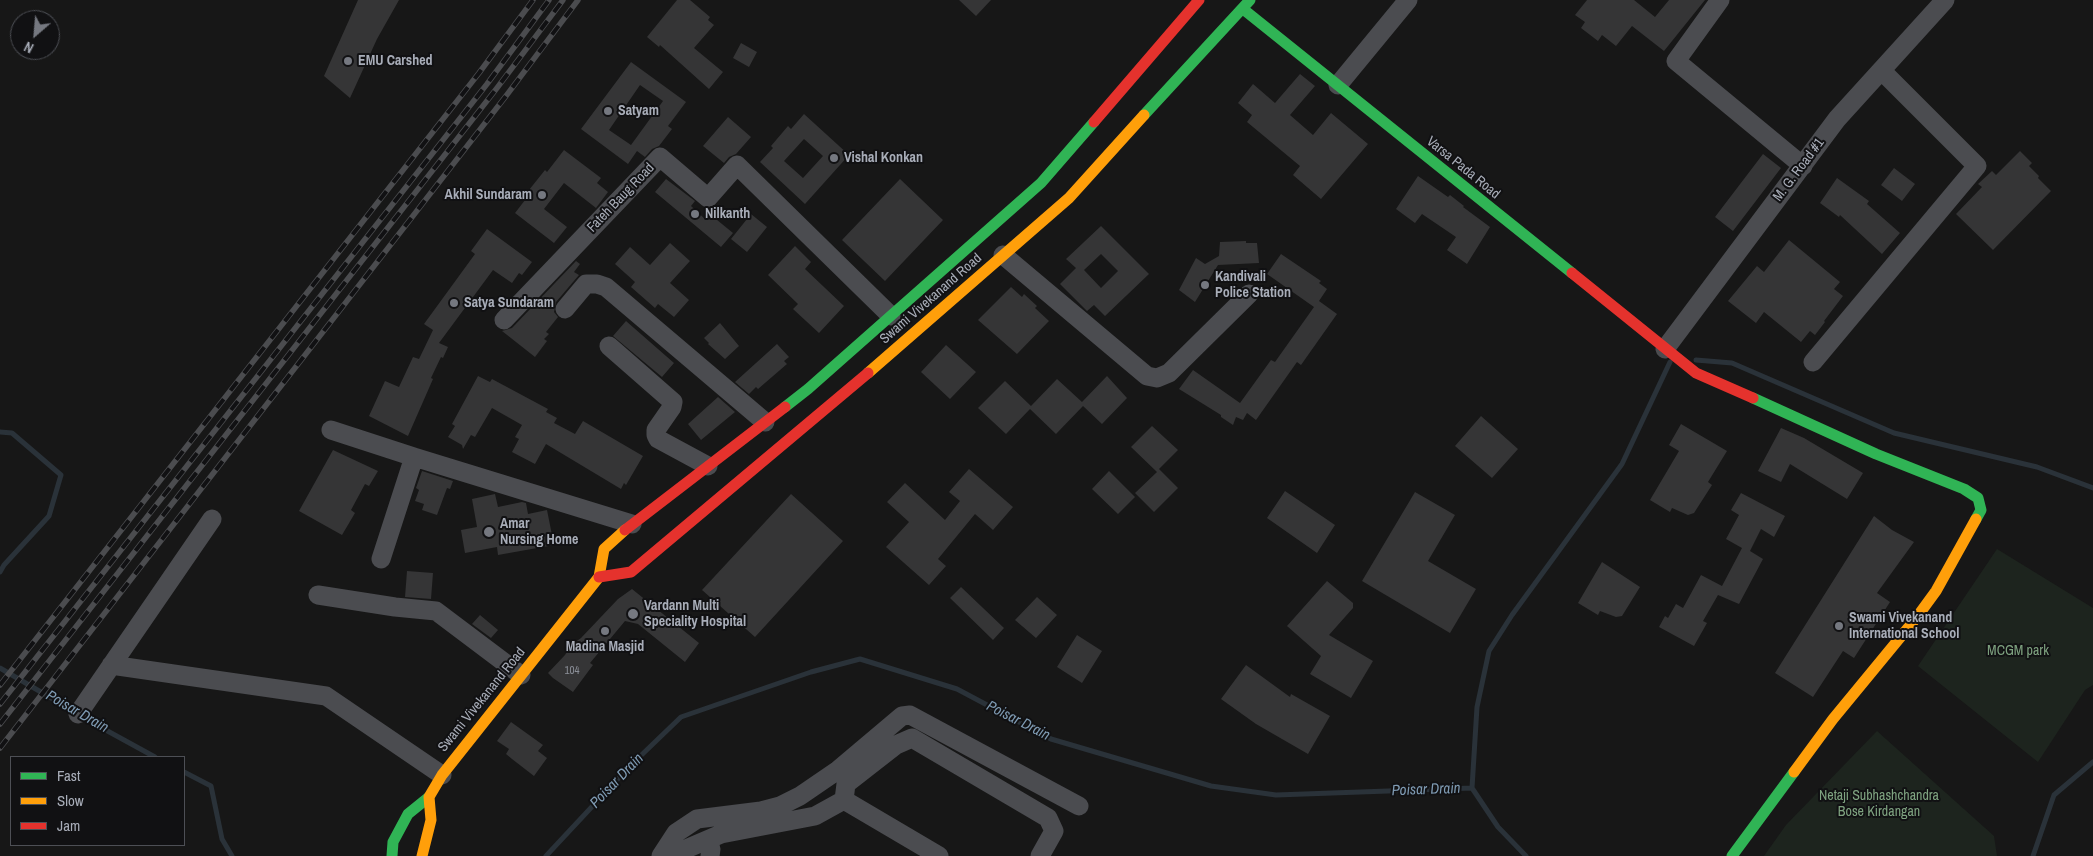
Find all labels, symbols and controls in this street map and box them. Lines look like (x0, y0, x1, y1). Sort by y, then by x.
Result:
north arrow (10, 10, 60, 60)
text: N (21, 38, 36, 57)
place label: EMU Carshed (358, 53, 433, 69)
marker: EMU Carshed (342, 55, 354, 67)
place label: Satyam (618, 103, 659, 119)
marker: Satyam (602, 105, 614, 117)
street label: Varsa Pada Road (1423, 133, 1503, 203)
street label: M. G. Road #1 (1770, 135, 1828, 205)
place label: Vishal Konkan (844, 150, 923, 166)
marker: Vishal Konkan (828, 152, 840, 164)
street label: Fateh Baug Road (584, 160, 658, 236)
place label: Akhil Sundaram (445, 187, 532, 203)
marker: Akhil Sundaram (536, 189, 548, 201)
place label: Nilkanth (705, 206, 750, 222)
marker: Nilkanth (689, 208, 701, 220)
street label: Swami Vivekanand Road (877, 250, 985, 348)
place label: Kandivali Police Station (1215, 269, 1291, 302)
marker: Kandivali Police Station (1199, 279, 1211, 291)
place label: Satya Sundaram (464, 295, 554, 311)
marker: Satya Sundaram (448, 297, 460, 309)
place label: Amar Nursing Home (500, 516, 578, 548)
marker: Amar Nursing Home (482, 525, 496, 539)
place label: Vardann Multi Speciality Hospital (644, 598, 746, 630)
marker: Vardann Multi Speciality Hospital (626, 607, 640, 621)
place label: Swami Vivekanand International School (1849, 610, 1959, 642)
marker: Swami Vivekanand International School (1833, 620, 1845, 632)
marker: Madina Masjid (599, 625, 611, 637)
place label: Madina Masjid (566, 639, 644, 655)
park label: MCGM park (1987, 643, 2049, 659)
street label: Swami Vivekanand Road (435, 644, 529, 756)
house number: 104 (564, 664, 580, 678)
water label: Poisar Drain (43, 687, 111, 737)
water label: Poisar Drain (983, 697, 1053, 745)
water label: Poisar Drain (587, 750, 647, 812)
legend (10, 756, 185, 846)
text: Fast (57, 765, 80, 786)
water label: Poisar Drain (1391, 780, 1461, 800)
park label: Netaji Subhashchandra Bose Kirdangan (1819, 788, 1939, 820)
text: Slow (57, 790, 84, 811)
text: Jam (57, 815, 80, 836)

